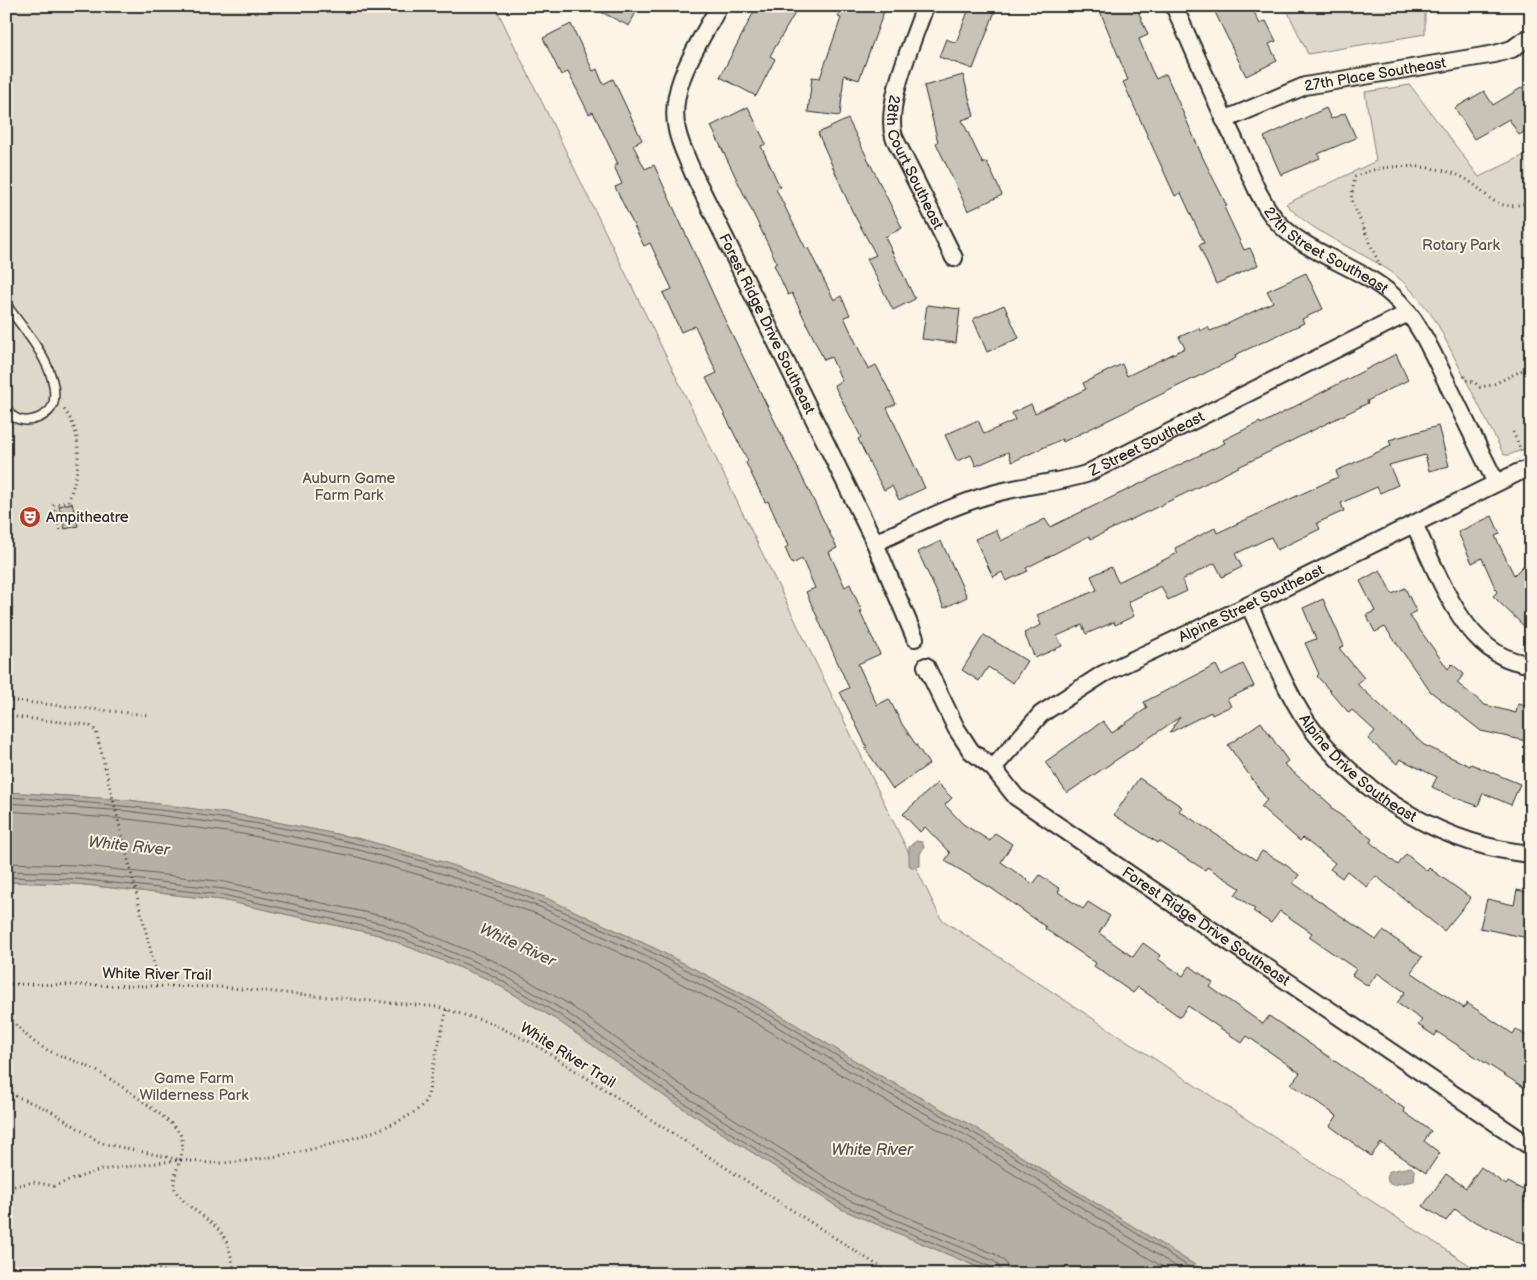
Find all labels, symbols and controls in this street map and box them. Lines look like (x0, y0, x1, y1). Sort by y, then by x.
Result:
street label: 27th Place Southeast (1303, 53, 1448, 96)
street label: 28th Court Southeast (882, 93, 947, 233)
street label: 27th Street Southeast (1259, 203, 1392, 299)
street label: Forest Ridge Drive Southeast (714, 231, 819, 418)
park label: Rotary Park (1422, 236, 1501, 255)
street label: Z Street Southeast (1085, 407, 1208, 481)
park label: Auburn Game Farm Park (303, 469, 396, 505)
theatre icon: Ampitheatre (18, 505, 42, 529)
place label: Ampitheatre (46, 508, 129, 527)
street label: Alpine Street Southeast (1175, 561, 1327, 647)
street label: Alpine Drive Southeast (1294, 711, 1420, 827)
water label: White River (87, 833, 172, 860)
street label: Forest Ridge Drive Southeast (1118, 863, 1294, 991)
water label: White River (476, 920, 559, 972)
street label: White River Trail (102, 964, 212, 985)
street label: White River Trail (516, 1018, 619, 1092)
park label: Game Farm Wilderness Park (140, 1069, 249, 1105)
water label: White River (831, 1141, 914, 1160)

